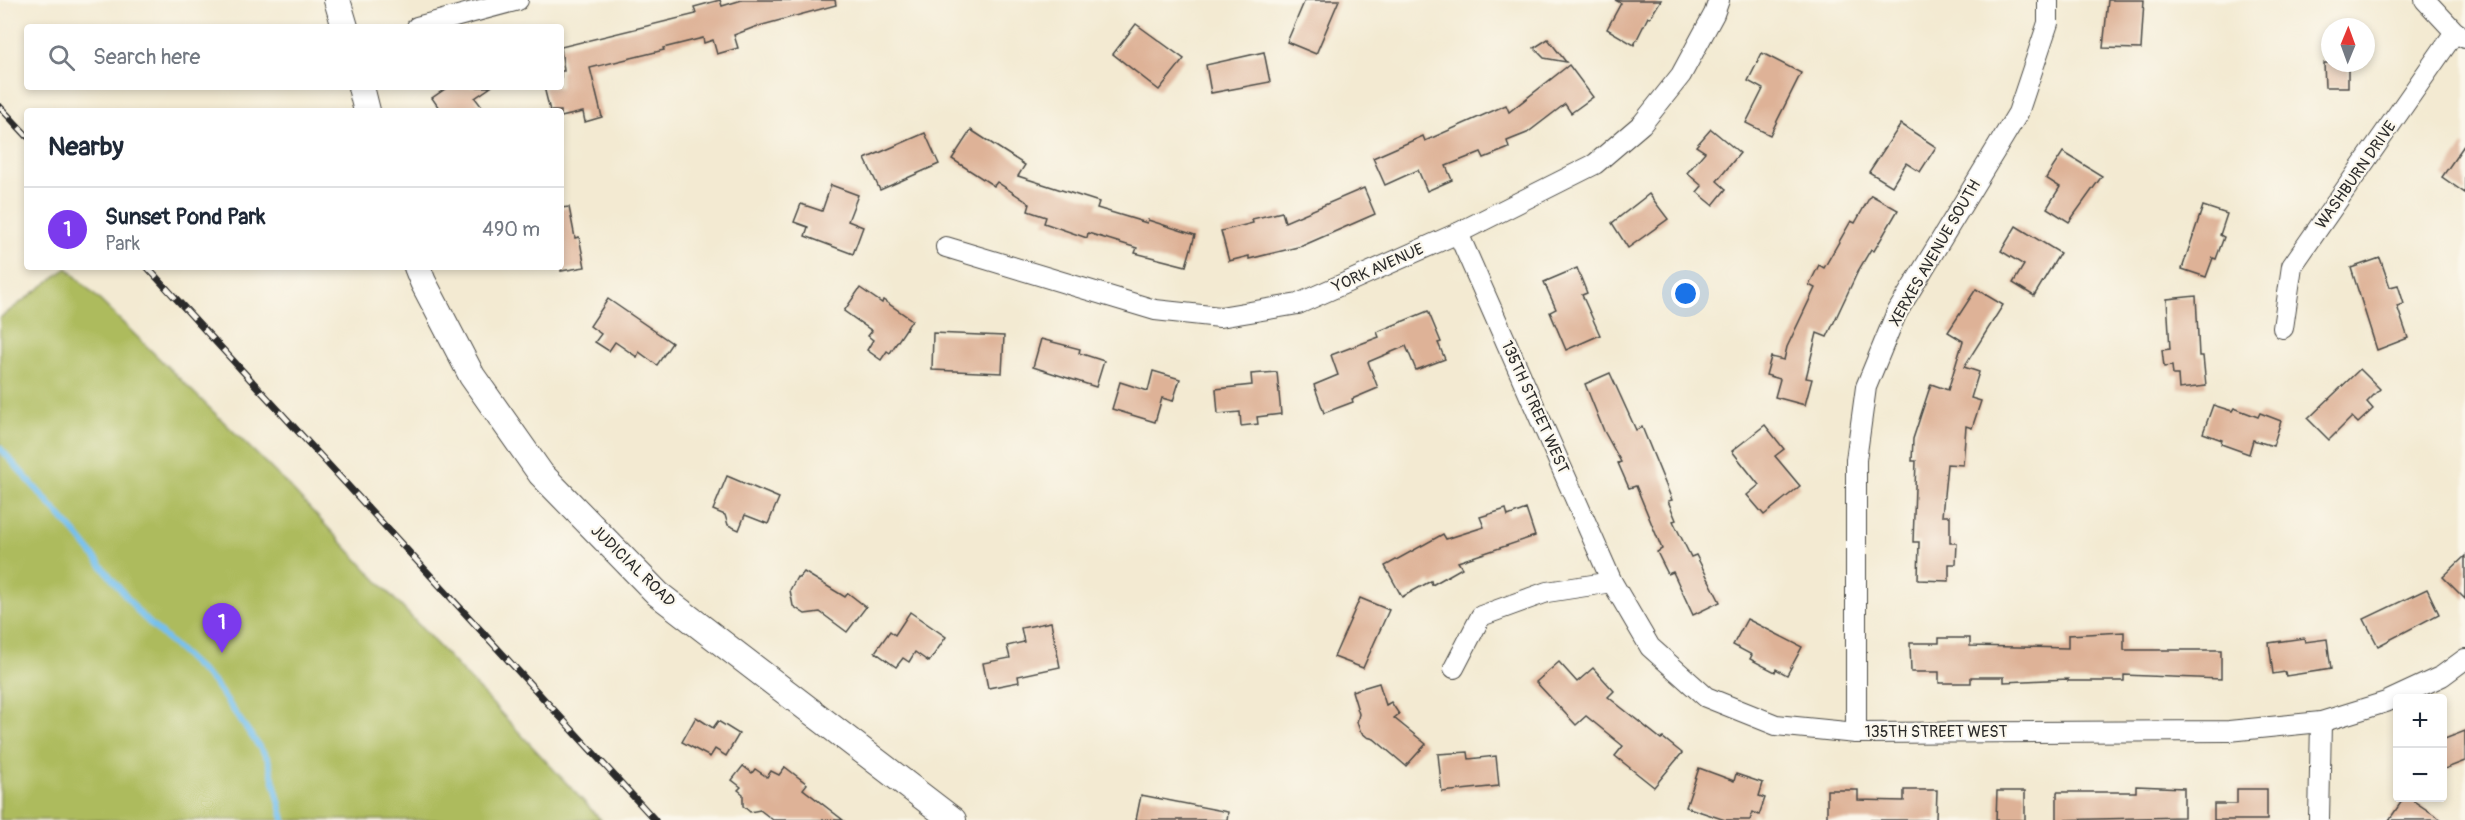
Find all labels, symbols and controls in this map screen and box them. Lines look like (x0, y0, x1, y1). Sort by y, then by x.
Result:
north arrow (2321, 18, 2375, 72)
search box (24, 24, 564, 90)
icon: search (45, 41, 78, 74)
text: Search here (93, 43, 200, 71)
street label: WASHBURN DRIVE (2311, 117, 2401, 233)
text: Nearby (48, 131, 124, 163)
street label: XERXES AVENUE SOUTH (1885, 176, 1985, 330)
text: Sunset Pond Park (105, 203, 266, 231)
text: 1 (64, 217, 71, 242)
text: 490 m (482, 217, 540, 242)
text: Park (105, 231, 140, 256)
street label: YORK AVENUE (1328, 239, 1427, 297)
your location (1671, 279, 1700, 308)
street label: 135TH STREET WEST (1497, 338, 1573, 476)
street label: JUDICIAL ROAD (587, 521, 679, 611)
pin: 1 (202, 604, 242, 653)
map controls (2393, 694, 2447, 802)
button: + (2393, 694, 2447, 748)
street label: 135TH STREET WEST (1865, 722, 2008, 742)
button: − (2393, 748, 2447, 802)

